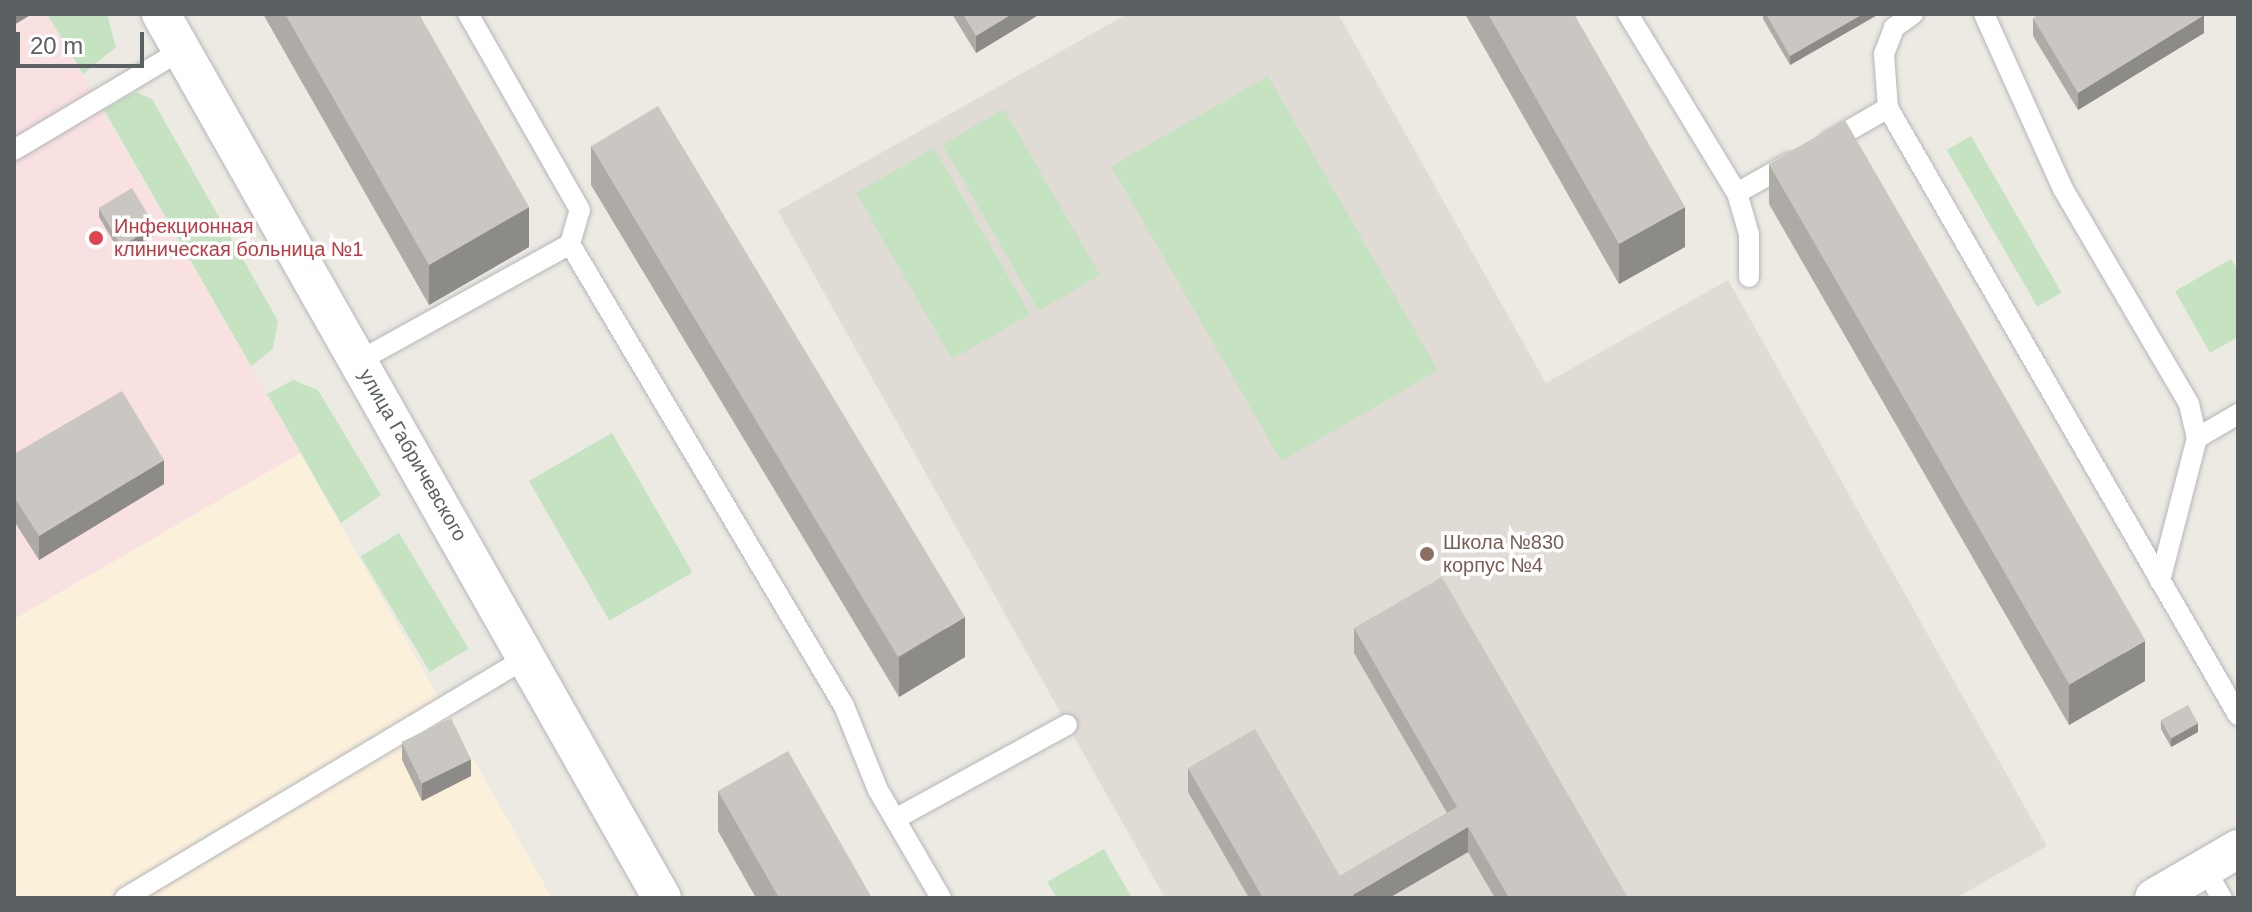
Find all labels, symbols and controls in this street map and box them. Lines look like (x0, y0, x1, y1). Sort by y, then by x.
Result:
scale bar (20, 16, 148, 66)
text: 20 m (30, 32, 83, 59)
place label: Инфекционная клиническая больница №1 (114, 214, 363, 261)
marker: Инфекционная клиническая больница №1 (85, 227, 107, 249)
street label: улица Габричевского (354, 365, 472, 545)
place label: Школа №830 корпус №4 (1443, 530, 1564, 577)
marker: Школа №830 корпус №4 (1418, 545, 1436, 563)

